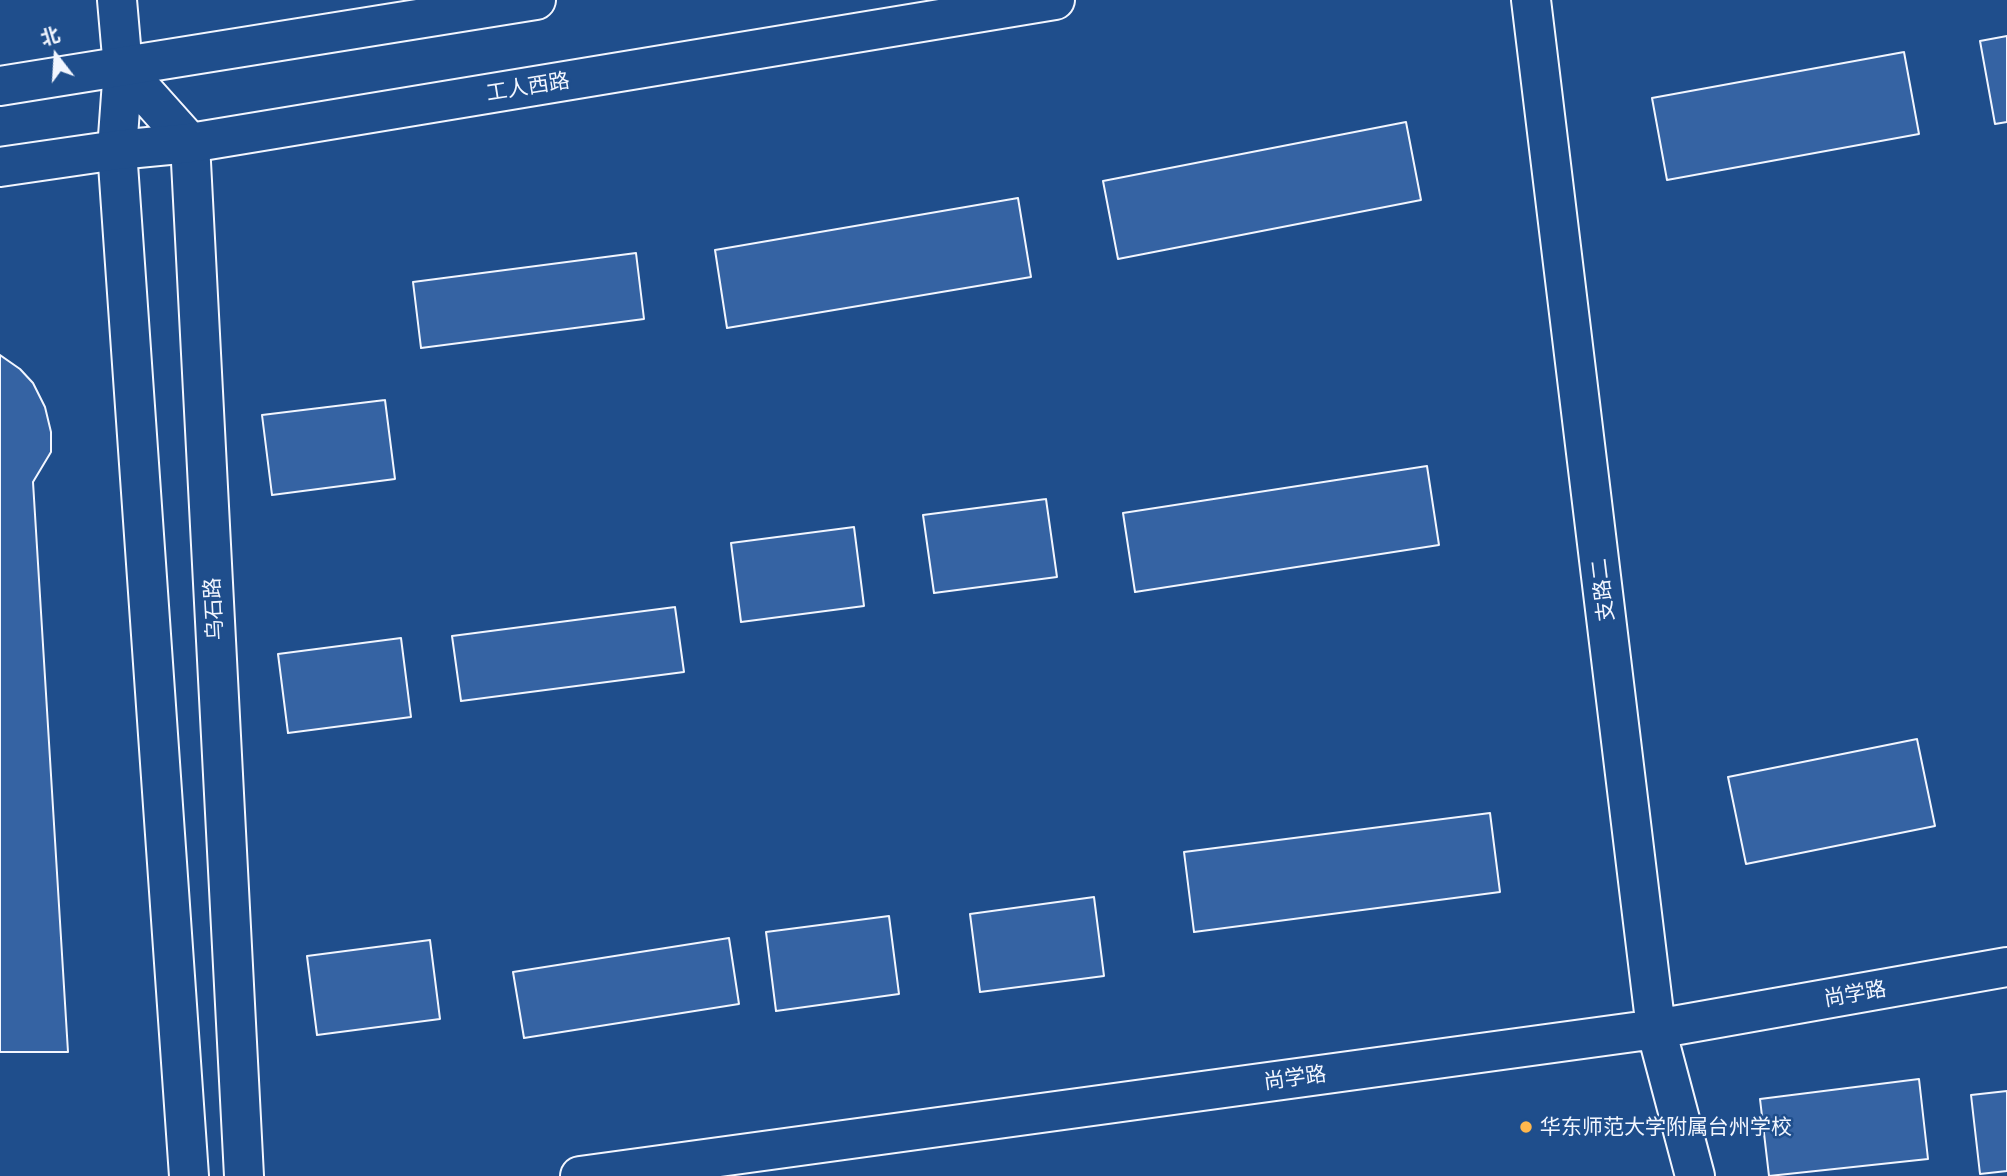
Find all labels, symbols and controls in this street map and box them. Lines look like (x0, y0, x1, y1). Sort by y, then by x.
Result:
north arrow (21, 21, 91, 91)
text: 北 (37, 22, 62, 49)
street label: 工人西路 (485, 68, 571, 106)
street label: 支路二 (1587, 557, 1619, 623)
street label: 乌石路 (200, 577, 228, 641)
street label: 尚学路 (1822, 976, 1888, 1012)
street label: 尚学路 (1262, 1061, 1328, 1095)
place label: 华东师范大学附属台州学校 (1540, 1114, 1792, 1140)
marker: 华东师范大学附属台州学校 (1518, 1119, 1534, 1135)

